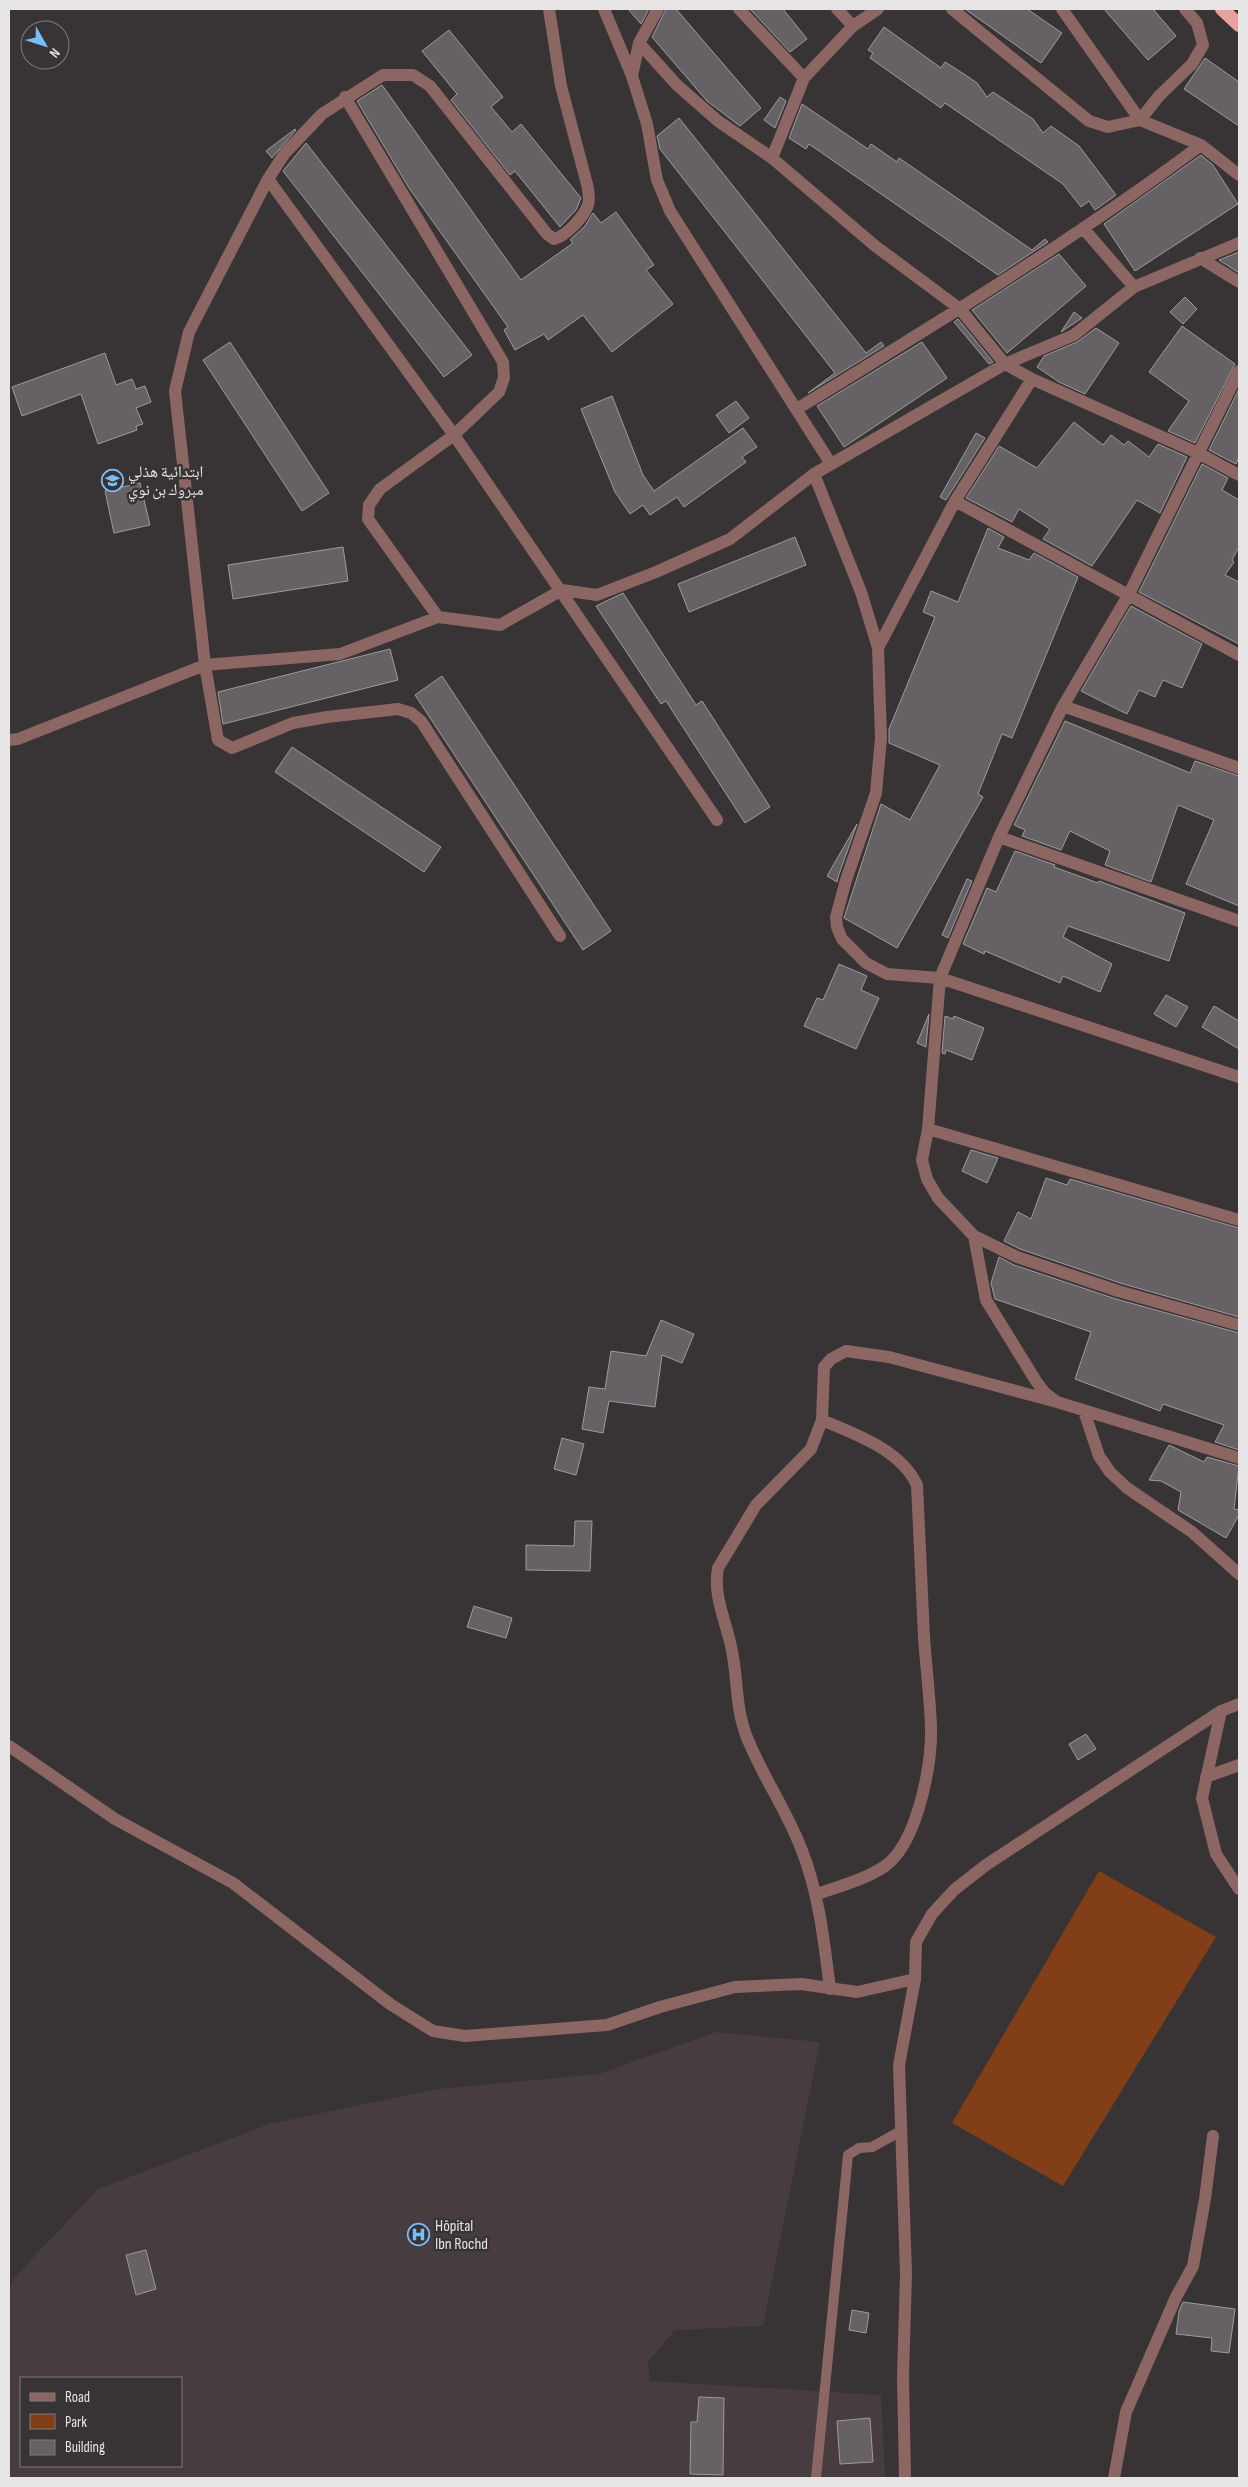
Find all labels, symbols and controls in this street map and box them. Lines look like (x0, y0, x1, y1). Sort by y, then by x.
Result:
north arrow (20, 20, 70, 70)
text: N (46, 45, 64, 61)
place label: ابتدائية هذلي مبروك بن نوي (128, 463, 203, 502)
school or university icon: ابتدائية هذلي مبروك بن نوي (100, 468, 124, 492)
place label: Hôpital Ibn Rochd (435, 2217, 488, 2254)
hospital icon: Hôpital Ibn Rochd (407, 2222, 431, 2246)
legend (20, 2377, 182, 2467)
text: Road (65, 2388, 90, 2407)
text: Park (65, 2413, 87, 2432)
text: Building (65, 2438, 105, 2457)

